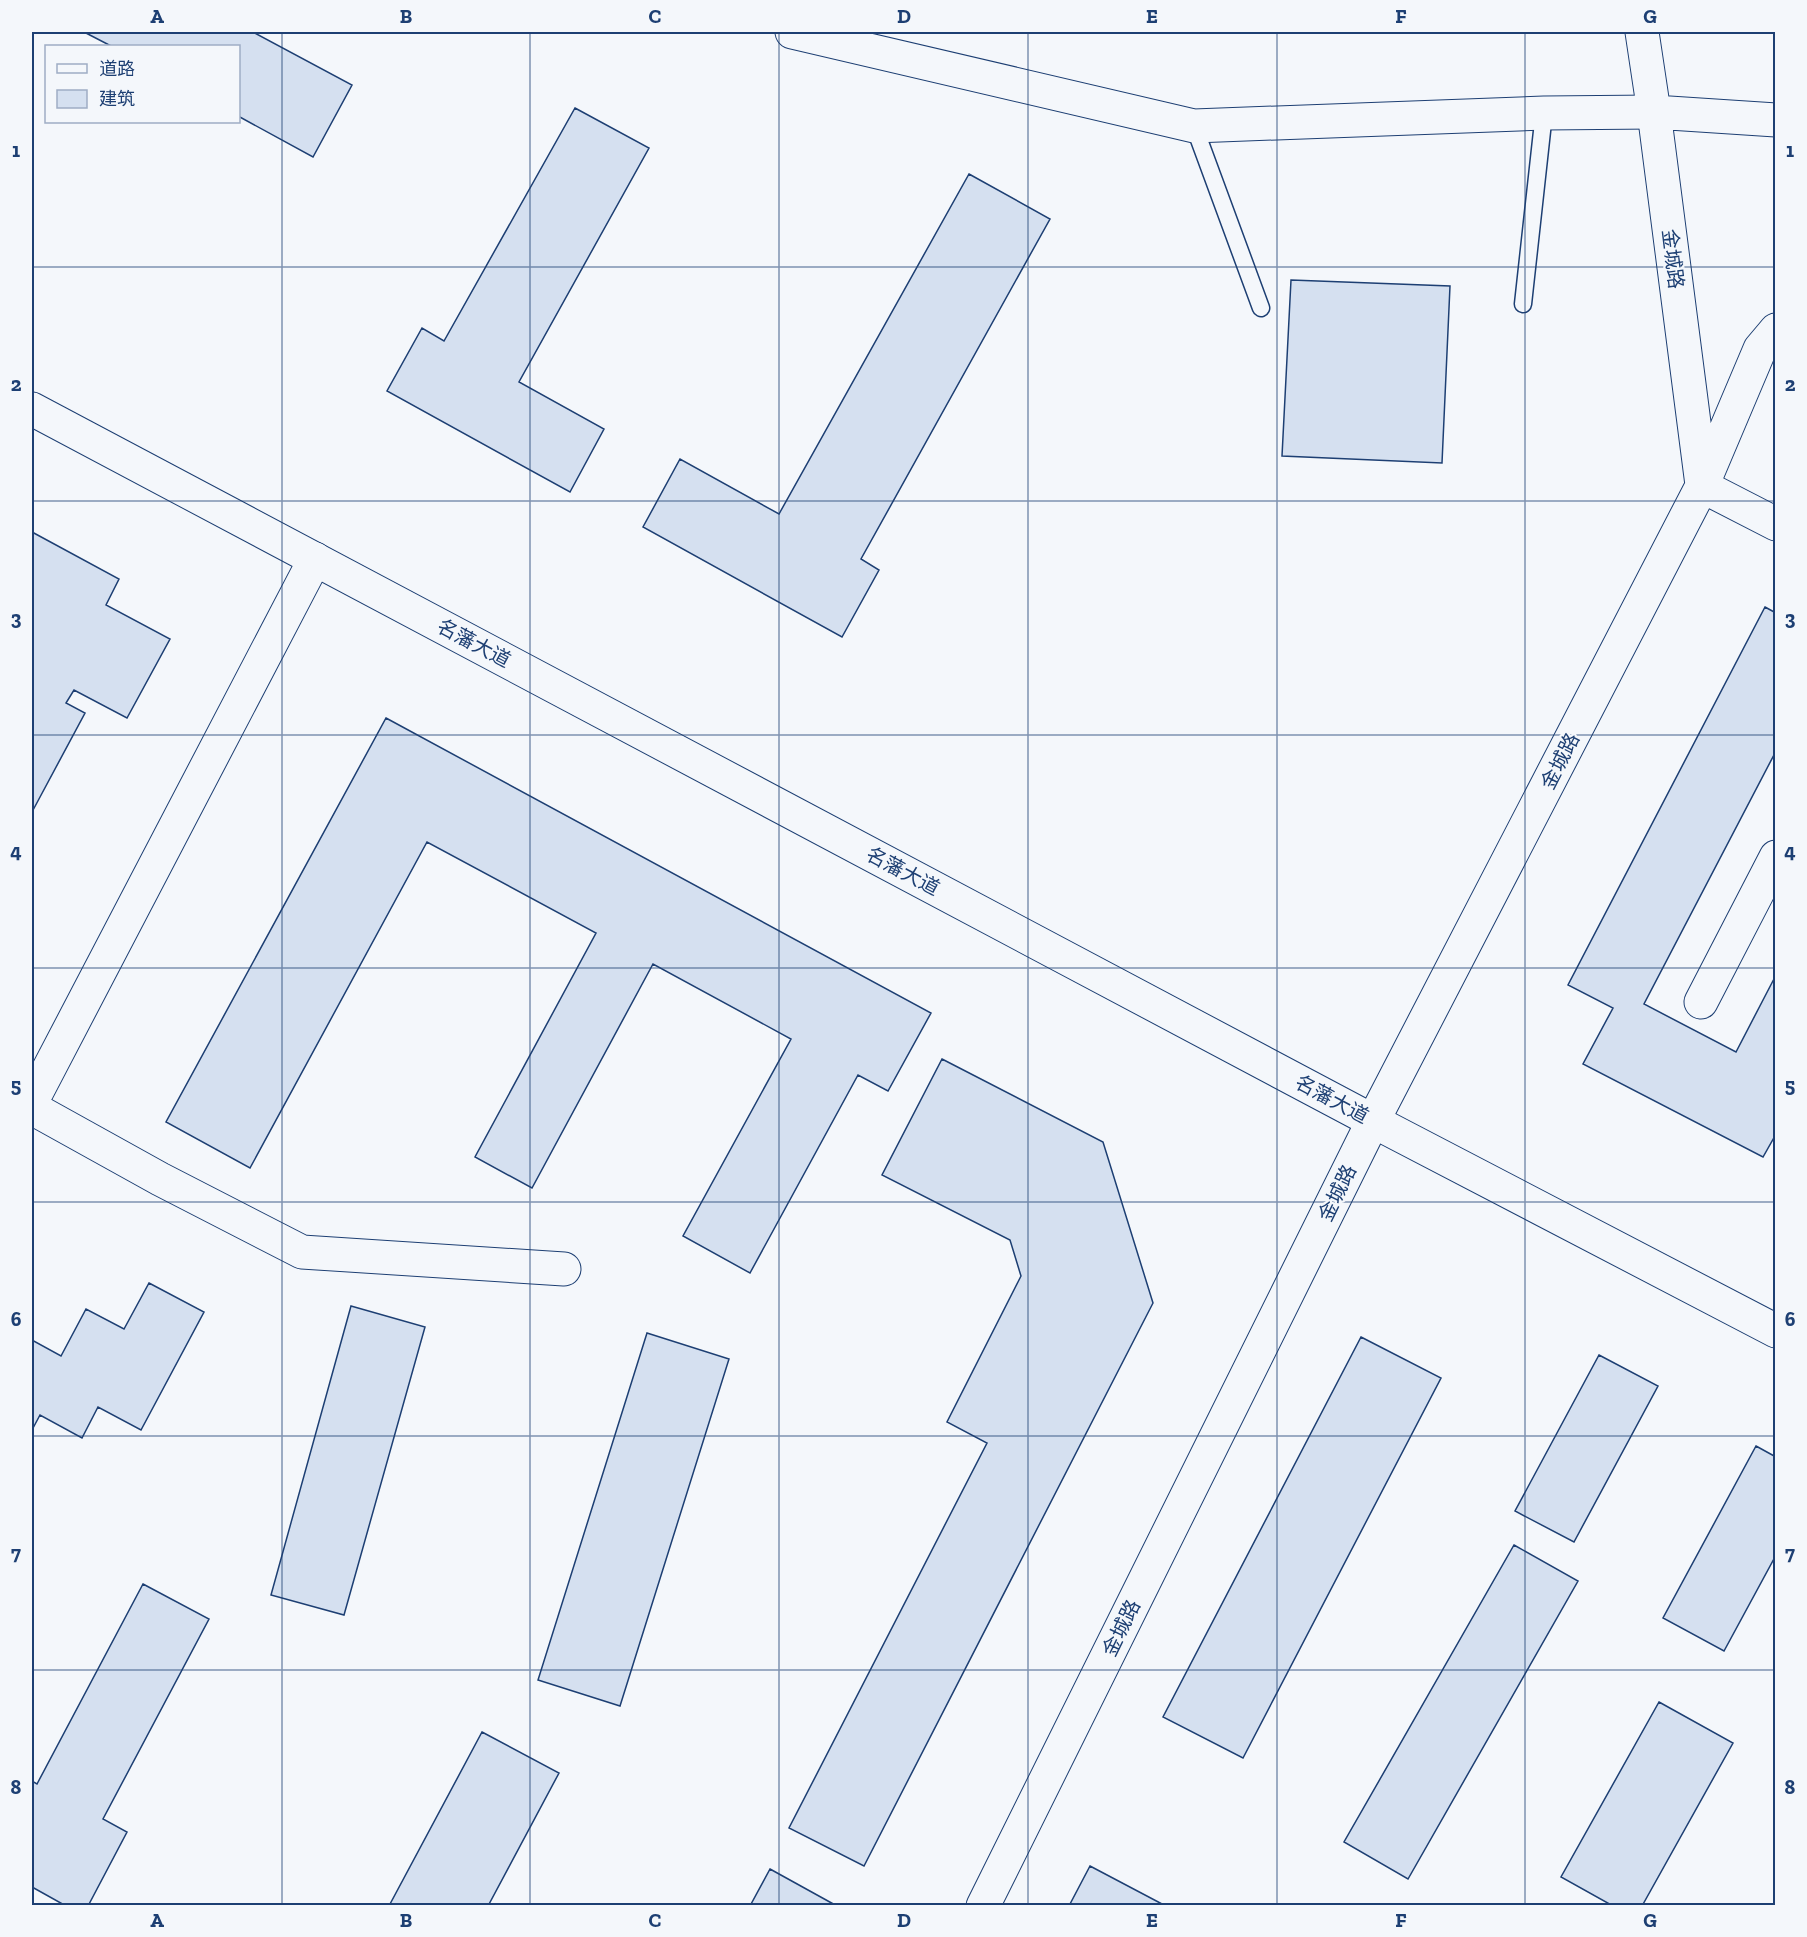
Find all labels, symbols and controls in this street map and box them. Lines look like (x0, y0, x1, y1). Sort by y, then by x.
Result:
text: A (150, 4, 164, 28)
text: B (400, 4, 412, 28)
text: C (649, 4, 662, 28)
text: D (897, 4, 911, 28)
text: E (1146, 4, 1158, 28)
text: F (1395, 4, 1407, 28)
text: G (1643, 4, 1657, 28)
legend (45, 45, 240, 123)
text: 道路 (99, 58, 135, 80)
text: 建筑 (99, 88, 135, 110)
text: 1 (12, 138, 20, 162)
text: 1 (1786, 138, 1794, 162)
street label: 金城路 (1657, 228, 1689, 290)
text: 2 (11, 372, 22, 396)
text: 2 (1785, 372, 1796, 396)
text: 3 (11, 606, 22, 630)
text: 3 (1785, 606, 1796, 630)
street label: 名藩大道 (433, 614, 515, 672)
street label: 金城路 (1536, 729, 1584, 793)
text: 4 (10, 839, 22, 863)
text: 4 (1784, 839, 1796, 863)
street label: 名藩大道 (862, 842, 944, 900)
street label: 名藩大道 (1291, 1070, 1373, 1128)
text: 5 (11, 1073, 21, 1097)
text: 5 (1785, 1073, 1795, 1097)
street label: 金城路 (1313, 1161, 1361, 1225)
text: 6 (11, 1307, 22, 1331)
text: 6 (1785, 1307, 1796, 1331)
text: 7 (11, 1541, 21, 1565)
text: 7 (1785, 1541, 1795, 1565)
street label: 金城路 (1097, 1596, 1145, 1660)
text: 8 (11, 1775, 22, 1799)
text: 8 (1785, 1775, 1796, 1799)
text: A (150, 1908, 164, 1932)
text: B (400, 1908, 412, 1932)
text: C (649, 1908, 662, 1932)
text: D (897, 1908, 911, 1932)
text: E (1146, 1908, 1158, 1932)
text: F (1395, 1908, 1407, 1932)
text: G (1643, 1908, 1657, 1932)

